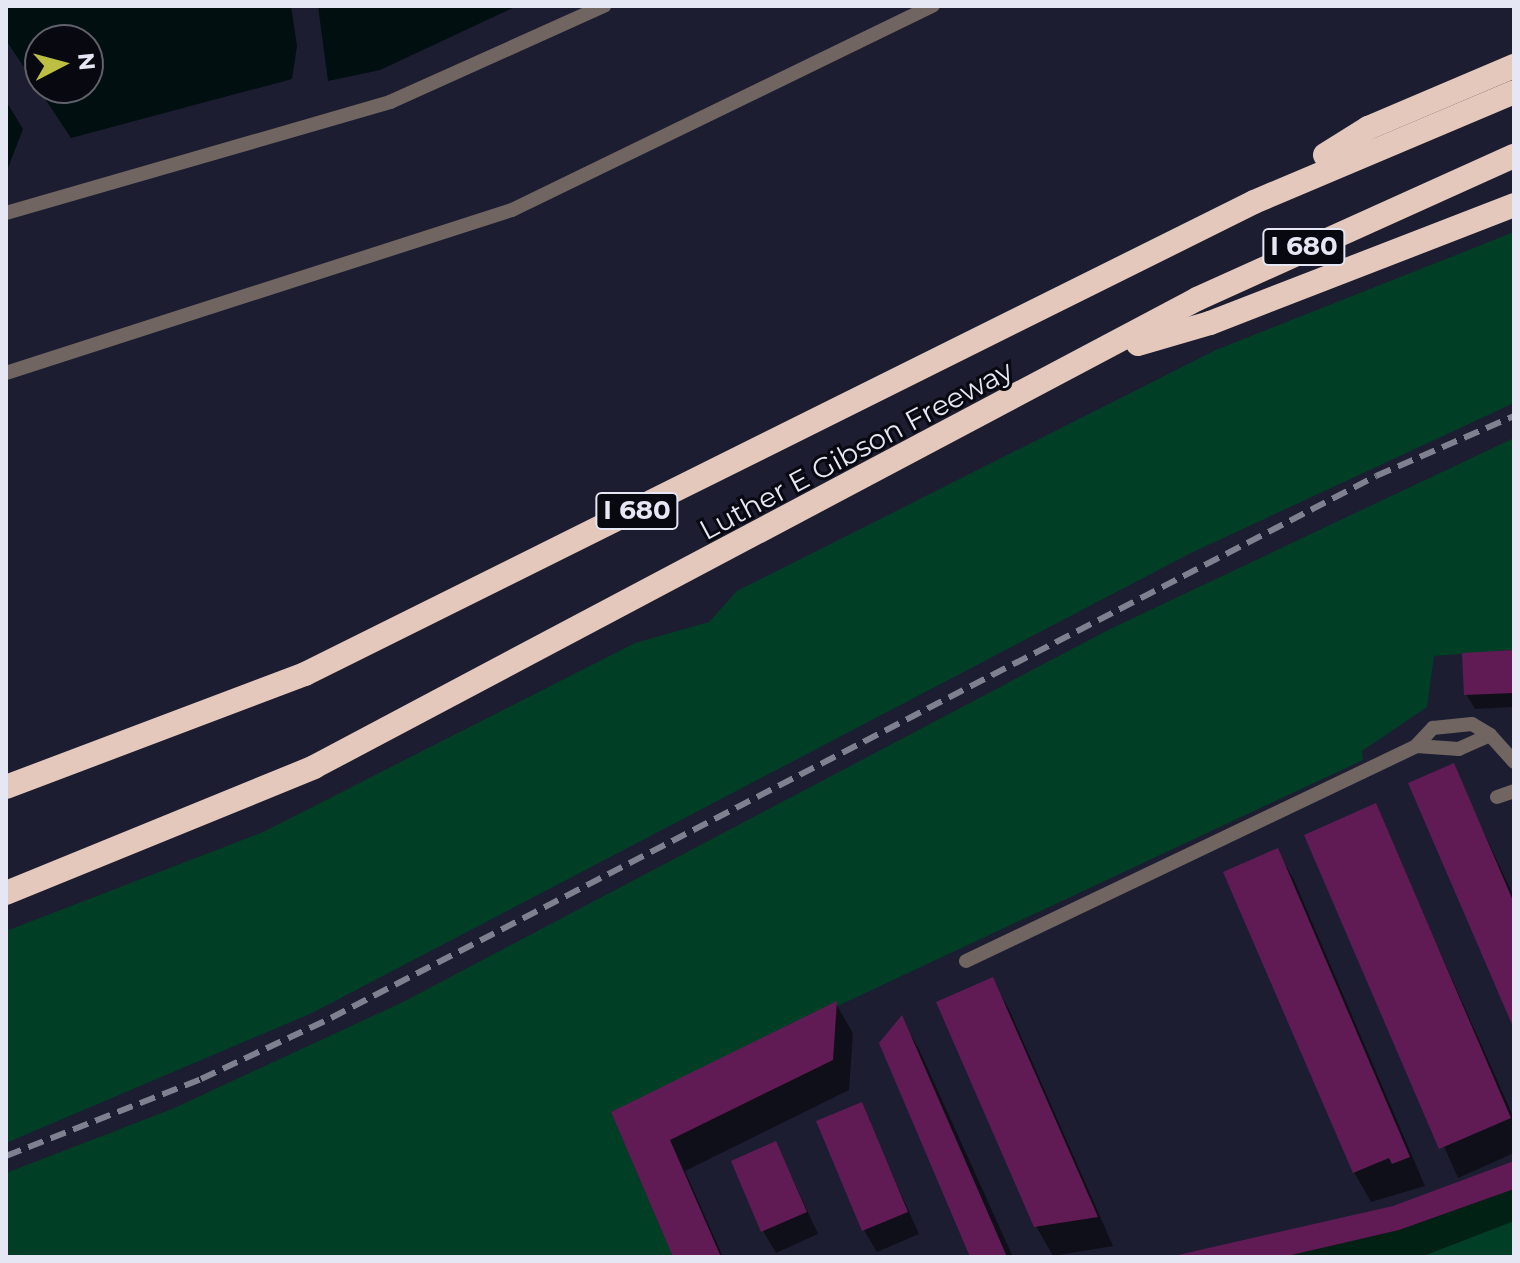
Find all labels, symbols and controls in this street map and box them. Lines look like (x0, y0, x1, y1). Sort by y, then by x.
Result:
north arrow (24, 24, 104, 104)
text: N (72, 51, 101, 72)
road number: I 680 (1262, 225, 1346, 269)
street label: Luther E Gibson Freeway (694, 353, 1018, 547)
road number: I 680 (595, 489, 679, 533)

